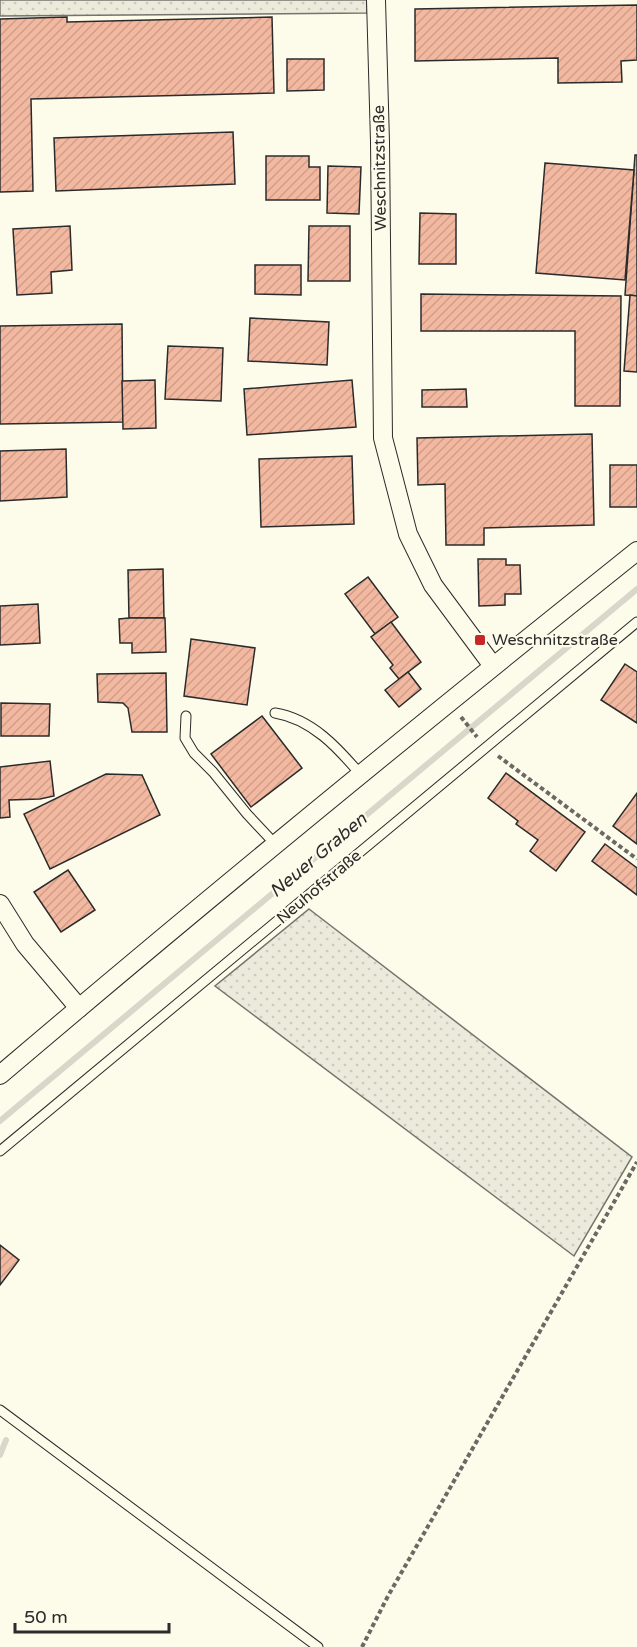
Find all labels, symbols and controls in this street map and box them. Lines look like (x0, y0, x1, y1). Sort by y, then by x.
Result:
street label: Weschnitzstraße (369, 105, 391, 231)
place label: Weschnitzstraße (492, 630, 618, 650)
marker: Weschnitzstraße (473, 633, 487, 647)
water label: Neuer Graben (265, 807, 372, 902)
street label: Neuhofstraße (273, 846, 365, 928)
scale bar (15, 1596, 170, 1634)
text: 50 m (24, 1606, 68, 1628)

